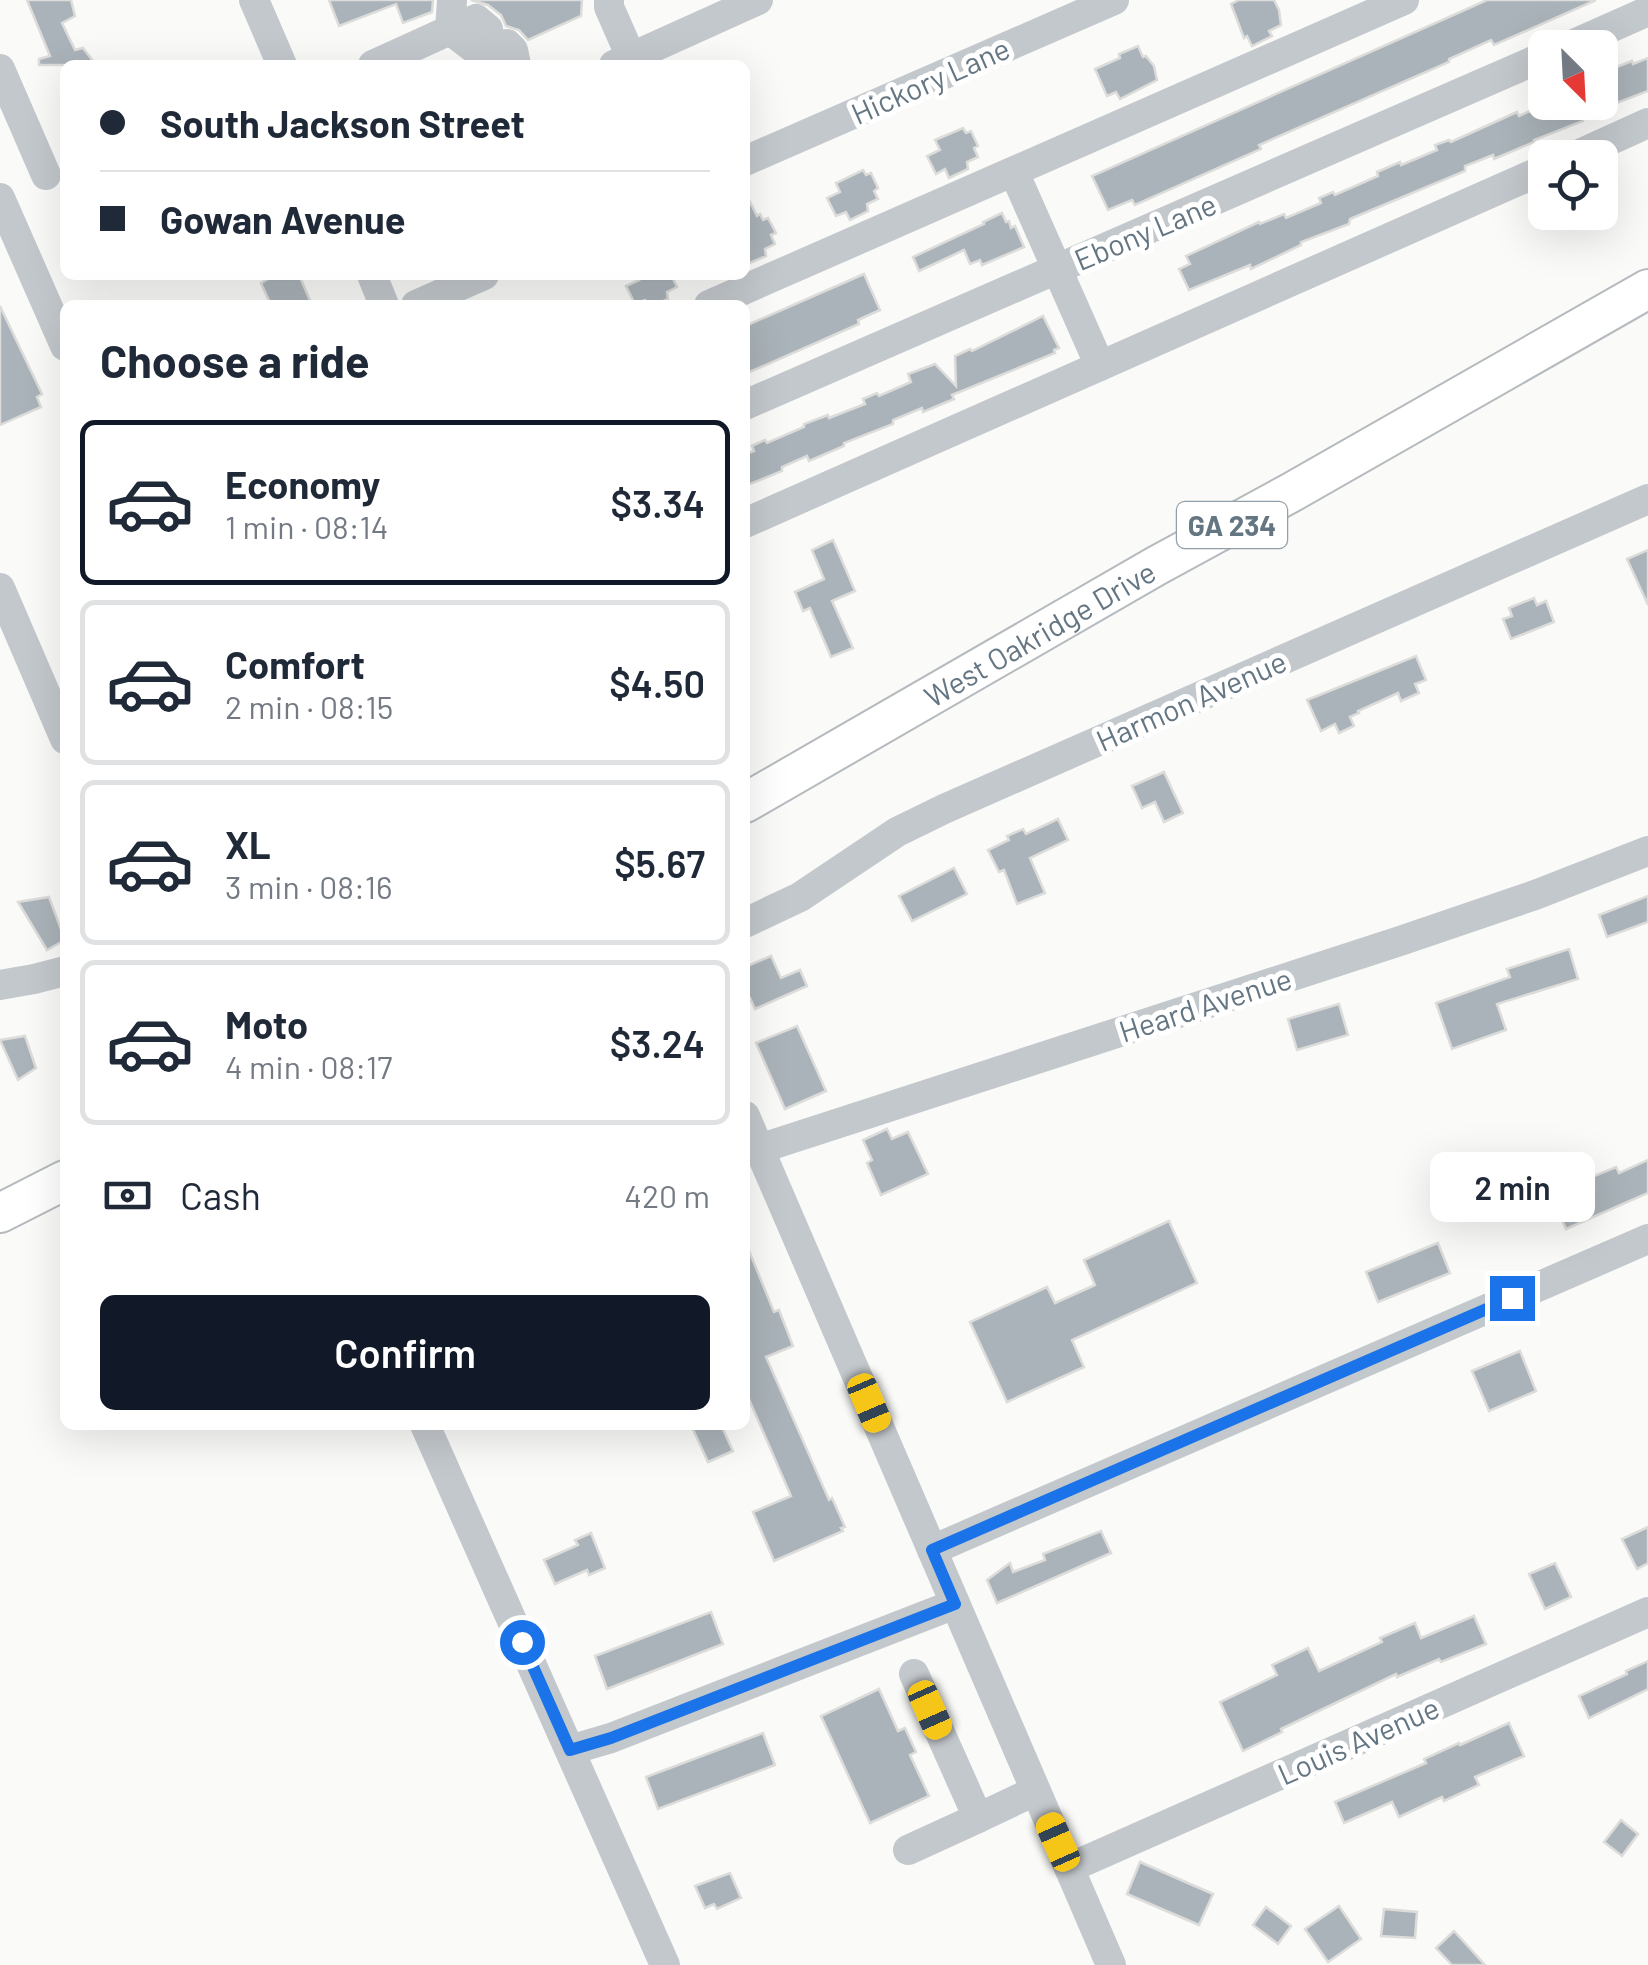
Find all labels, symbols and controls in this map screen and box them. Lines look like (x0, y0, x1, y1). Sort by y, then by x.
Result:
street label: Hickory Lane (845, 29, 1015, 131)
north arrow (1528, 30, 1618, 120)
map controls (1528, 30, 1618, 230)
text: South Jackson Street (160, 100, 525, 146)
button: locate (1528, 140, 1618, 230)
street label: Ebony Lane (1069, 185, 1221, 277)
text: Gowan Avenue (160, 196, 405, 242)
text: Choose a ride (100, 333, 370, 387)
icon: car (105, 458, 195, 548)
text: Economy (225, 461, 380, 507)
text: $3.34 (610, 480, 705, 526)
road number: GA 234 (1177, 502, 1287, 548)
text: 1 min · 08:14 (225, 507, 388, 545)
street label: West Oakridge Drive (918, 552, 1161, 714)
icon: car (105, 638, 195, 728)
text: Comfort (225, 641, 365, 687)
street label: Harmon Avenue (1090, 642, 1292, 758)
text: $4.50 (609, 660, 705, 706)
text: 2 min · 08:15 (225, 687, 393, 725)
icon: car (105, 818, 195, 908)
text: XL (225, 821, 271, 867)
text: $5.67 (614, 840, 705, 886)
text: 3 min · 08:16 (225, 867, 393, 905)
street label: Heard Avenue (1114, 959, 1296, 1049)
icon: car (105, 998, 195, 1088)
text: Moto (225, 1001, 308, 1047)
text: $3.24 (610, 1020, 705, 1066)
text: 4 min · 08:17 (225, 1047, 392, 1085)
callout: 2 min (1430, 1153, 1594, 1223)
icon: cash (100, 1168, 155, 1223)
text: 2 min (1474, 1168, 1551, 1206)
text: Cash (180, 1172, 261, 1218)
text: 420 m (624, 1176, 710, 1214)
route end (1490, 1276, 1535, 1321)
button: Confirm (100, 1295, 710, 1410)
car (843, 1370, 895, 1436)
route start (500, 1620, 545, 1665)
car (904, 1676, 956, 1744)
street label: Louis Avenue (1272, 1688, 1444, 1792)
car (1032, 1808, 1084, 1876)

